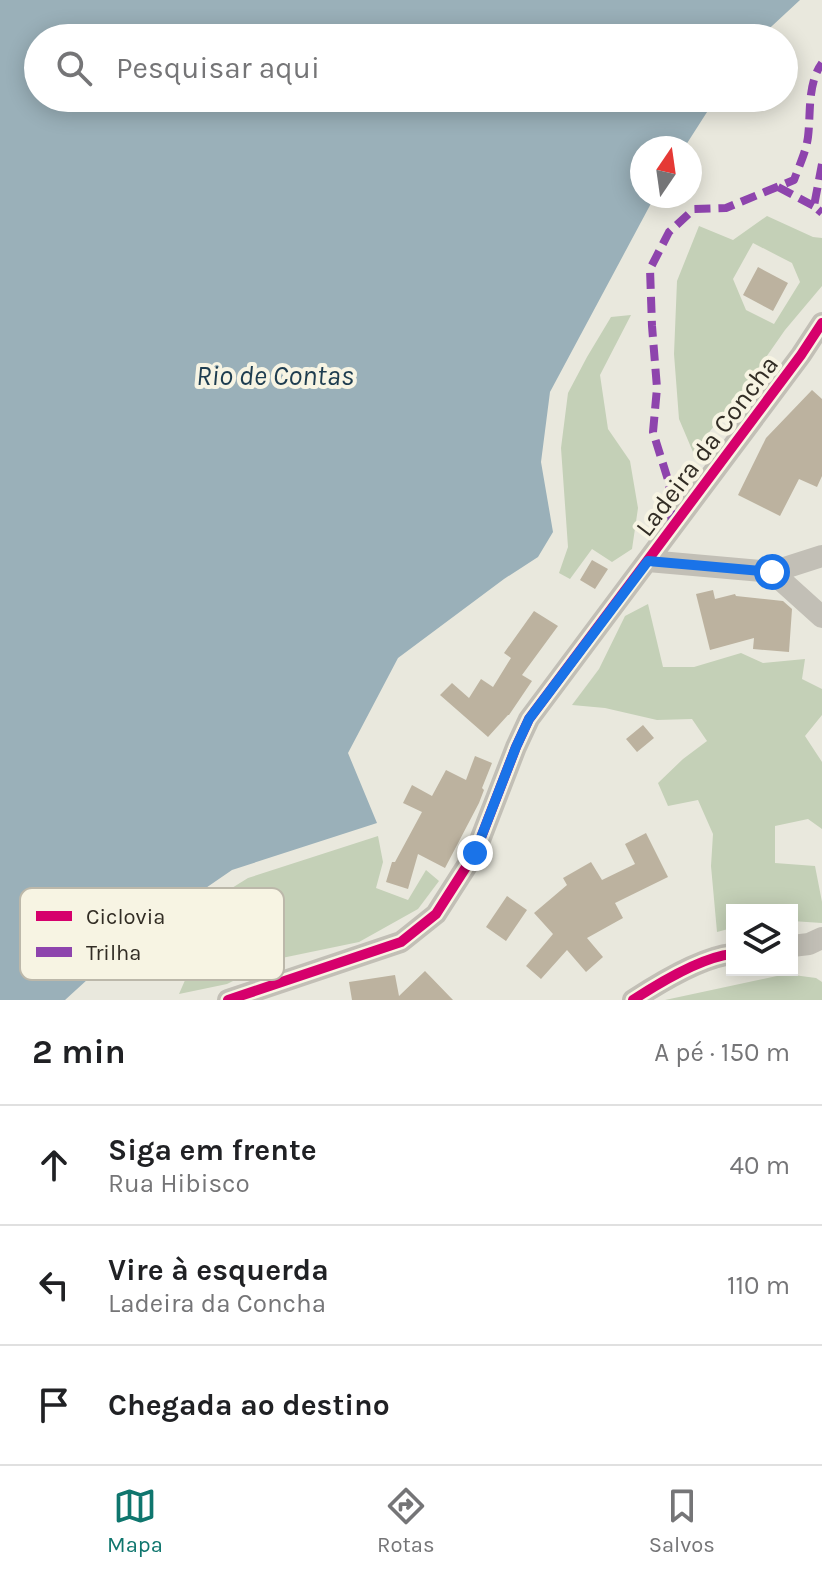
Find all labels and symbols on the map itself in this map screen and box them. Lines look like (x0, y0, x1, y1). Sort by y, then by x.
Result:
north arrow (630, 136, 702, 208)
street label: Ladeira da Concha (629, 350, 785, 542)
water label: Rio de Contas (196, 359, 354, 392)
route start (754, 554, 790, 590)
route end (457, 835, 493, 871)
legend (20, 888, 284, 980)
text: Ciclovia (86, 904, 165, 930)
text: Trilha (86, 940, 141, 966)

